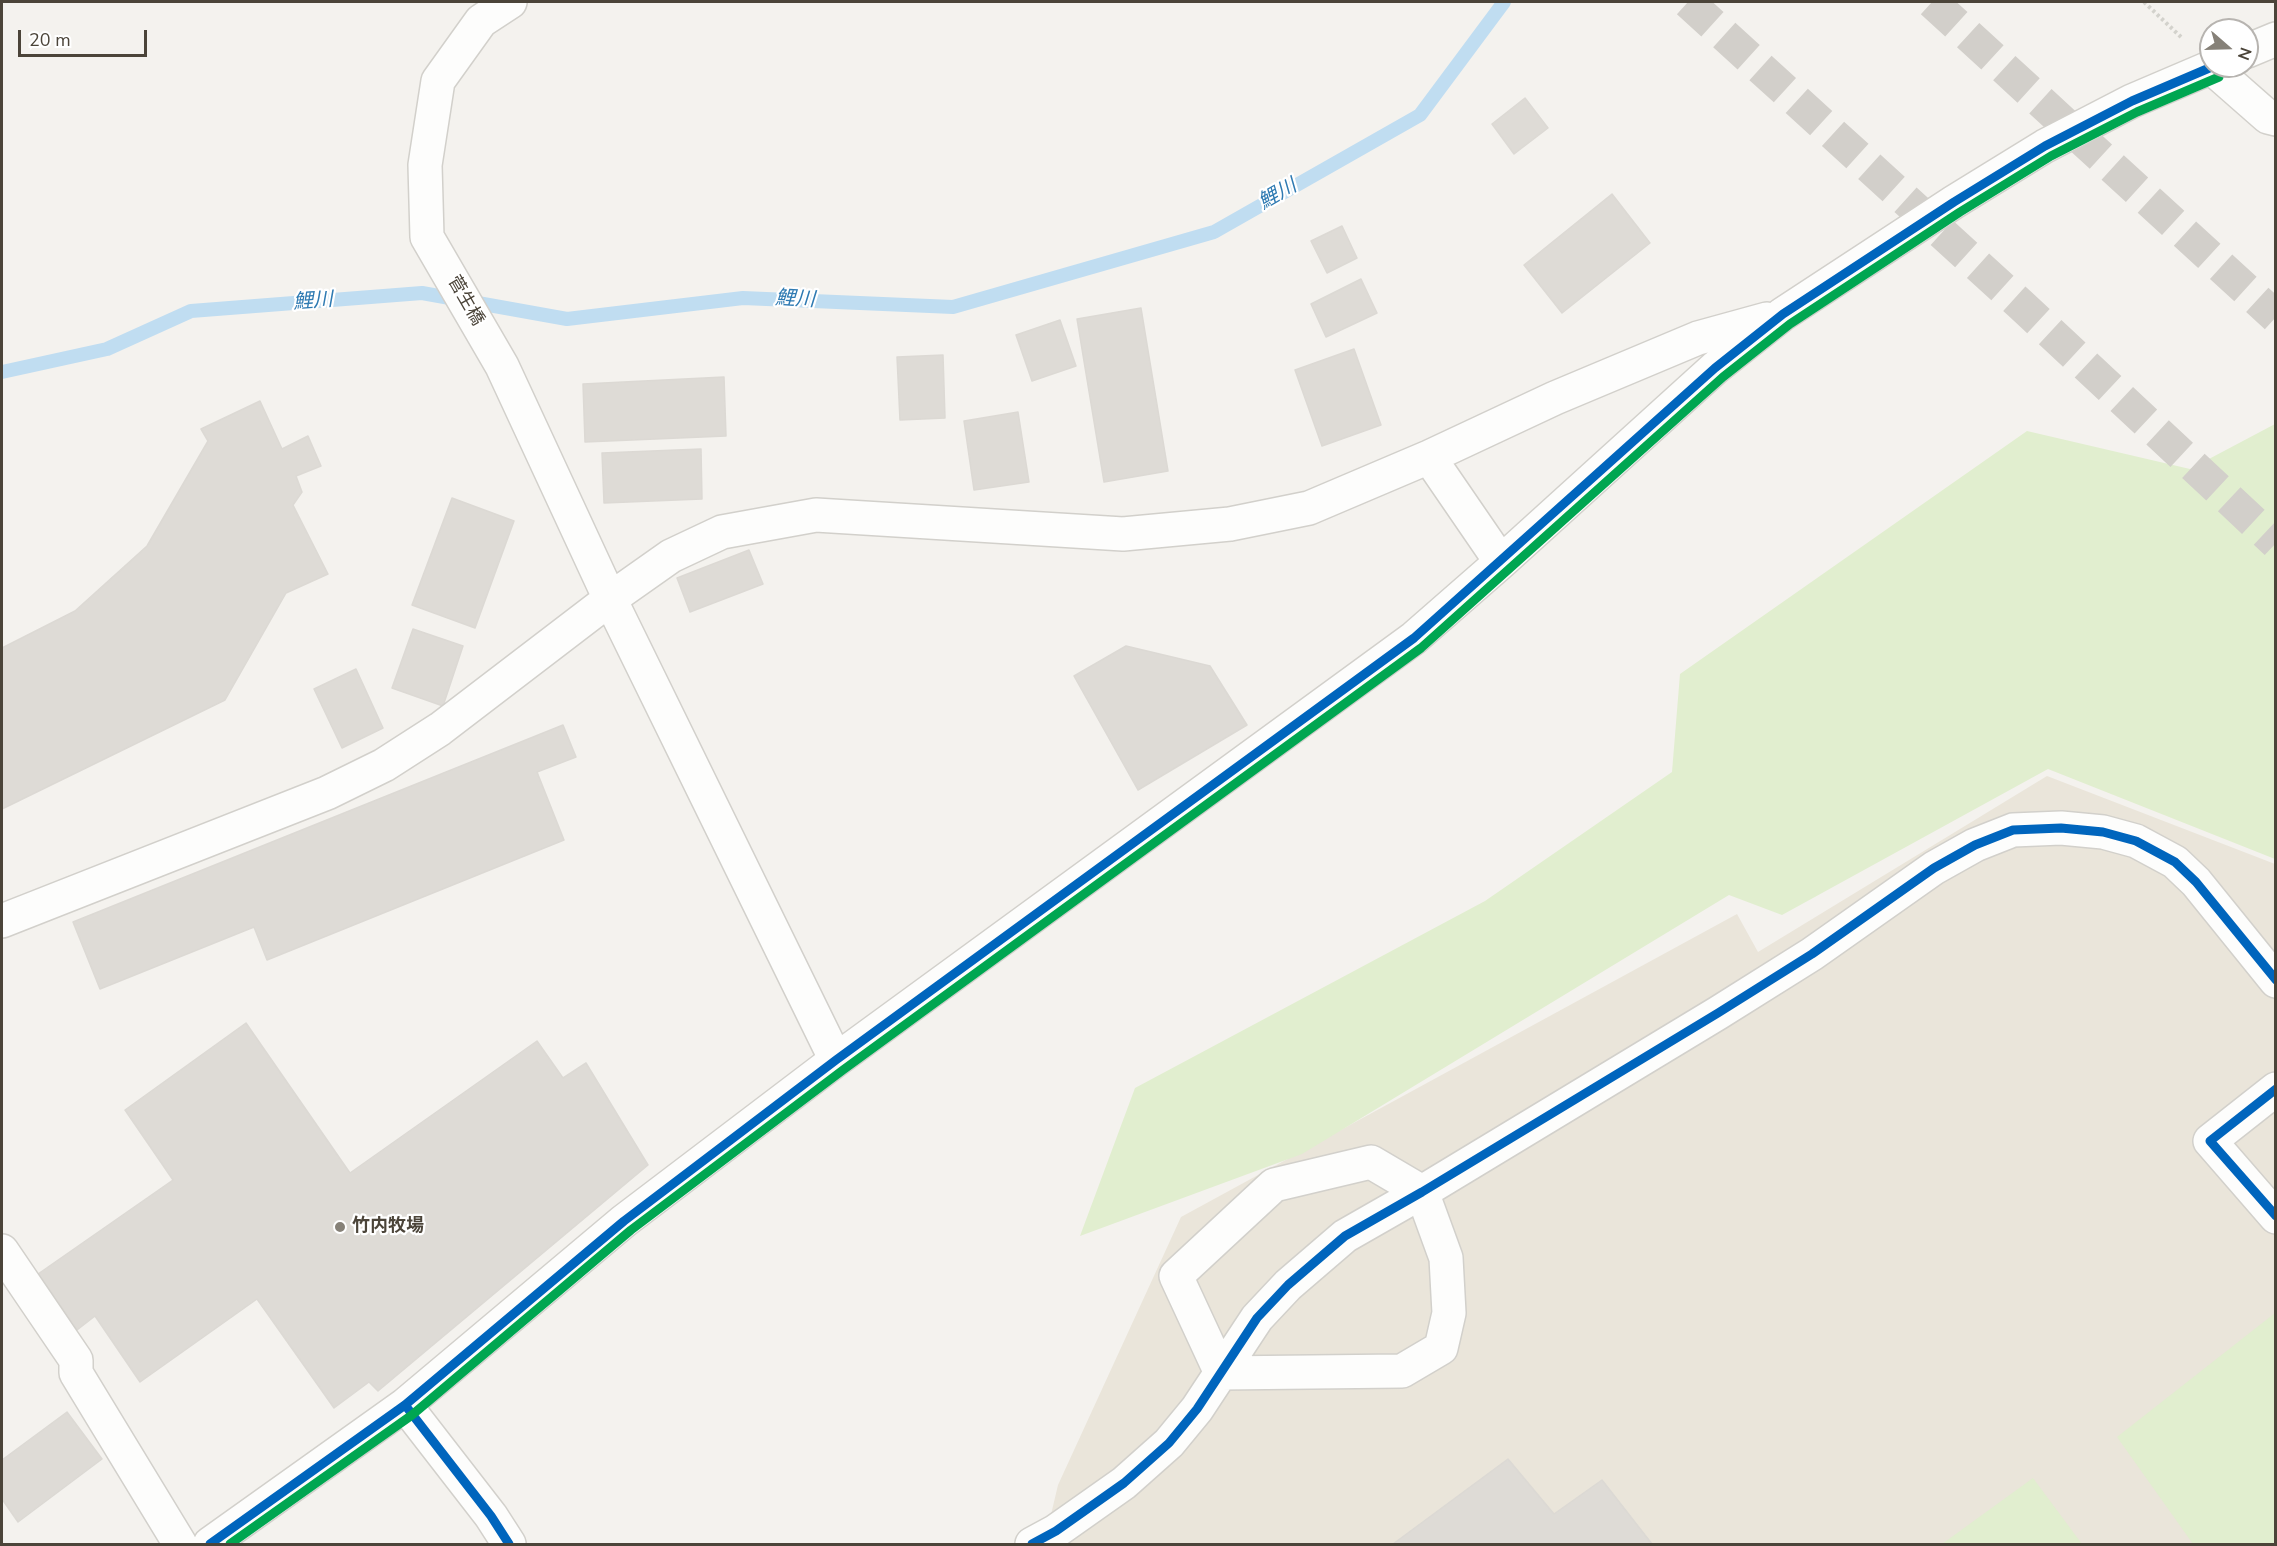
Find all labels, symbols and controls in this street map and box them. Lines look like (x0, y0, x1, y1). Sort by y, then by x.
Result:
scale bar (21, 18, 150, 56)
north arrow (2199, 18, 2259, 78)
text: 20 m (29, 28, 71, 52)
text: N (2232, 44, 2256, 63)
water label: 鯉川 (1255, 175, 1301, 215)
street label: 菅生橋 (442, 272, 488, 330)
water label: 鯉川 (774, 287, 816, 313)
water label: 鯉川 (292, 289, 334, 315)
place label: 竹内牧場 (352, 1216, 424, 1238)
marker: 竹内牧場 (333, 1220, 347, 1234)

